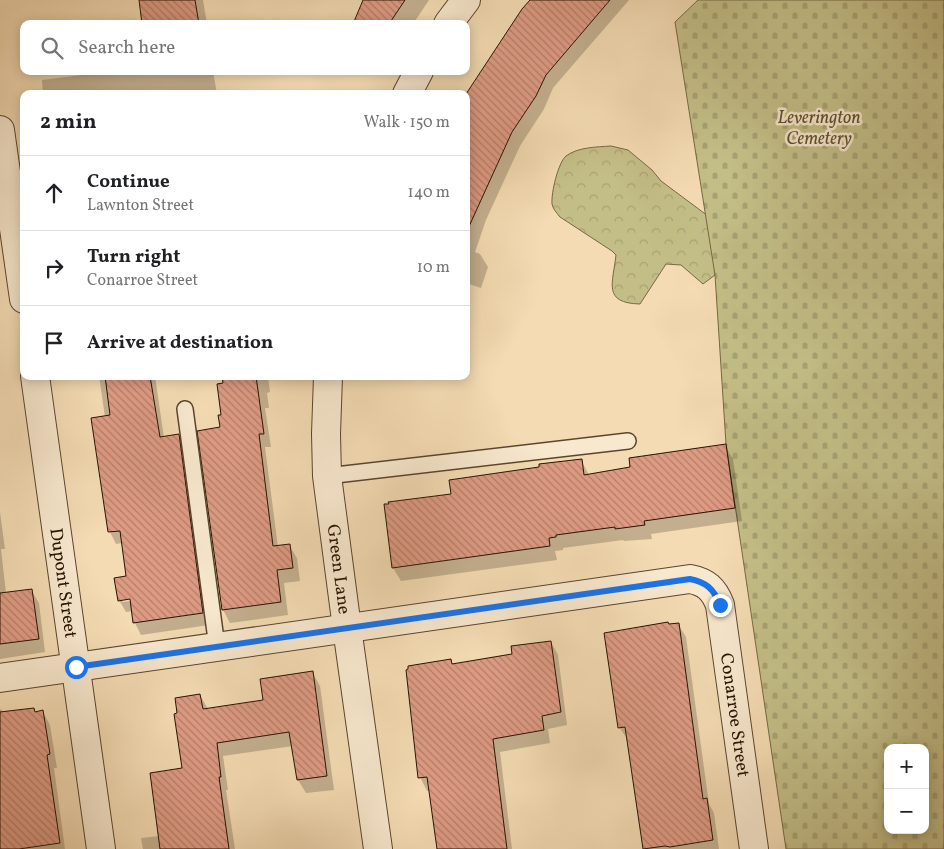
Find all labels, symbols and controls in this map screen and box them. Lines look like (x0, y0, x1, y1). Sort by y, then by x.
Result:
search box (20, 20, 470, 75)
icon: search (38, 34, 66, 62)
text: Search here (78, 35, 175, 61)
park label: Leverington Cemetery (778, 106, 860, 152)
text: 2 min (40, 108, 97, 137)
text: Walk · 150 m (364, 112, 450, 134)
text: Continue (87, 169, 170, 195)
icon: ahead (40, 179, 68, 207)
text: 140 m (408, 182, 450, 204)
text: Lawnton Street (87, 195, 194, 217)
text: Turn right (87, 244, 180, 270)
icon: right (40, 254, 68, 282)
text: 10 m (417, 257, 450, 279)
text: Conarroe Street (87, 270, 198, 292)
icon: arrive (40, 329, 68, 357)
text: Arrive at destination (87, 330, 273, 356)
street label: Green Lane (319, 523, 356, 616)
street label: Dupont Street (42, 526, 82, 640)
route end (709, 594, 732, 617)
street label: Conarroe Street (713, 651, 755, 779)
route start (65, 656, 88, 679)
map controls (884, 744, 929, 834)
button: + (884, 744, 929, 789)
button: − (884, 789, 929, 834)

